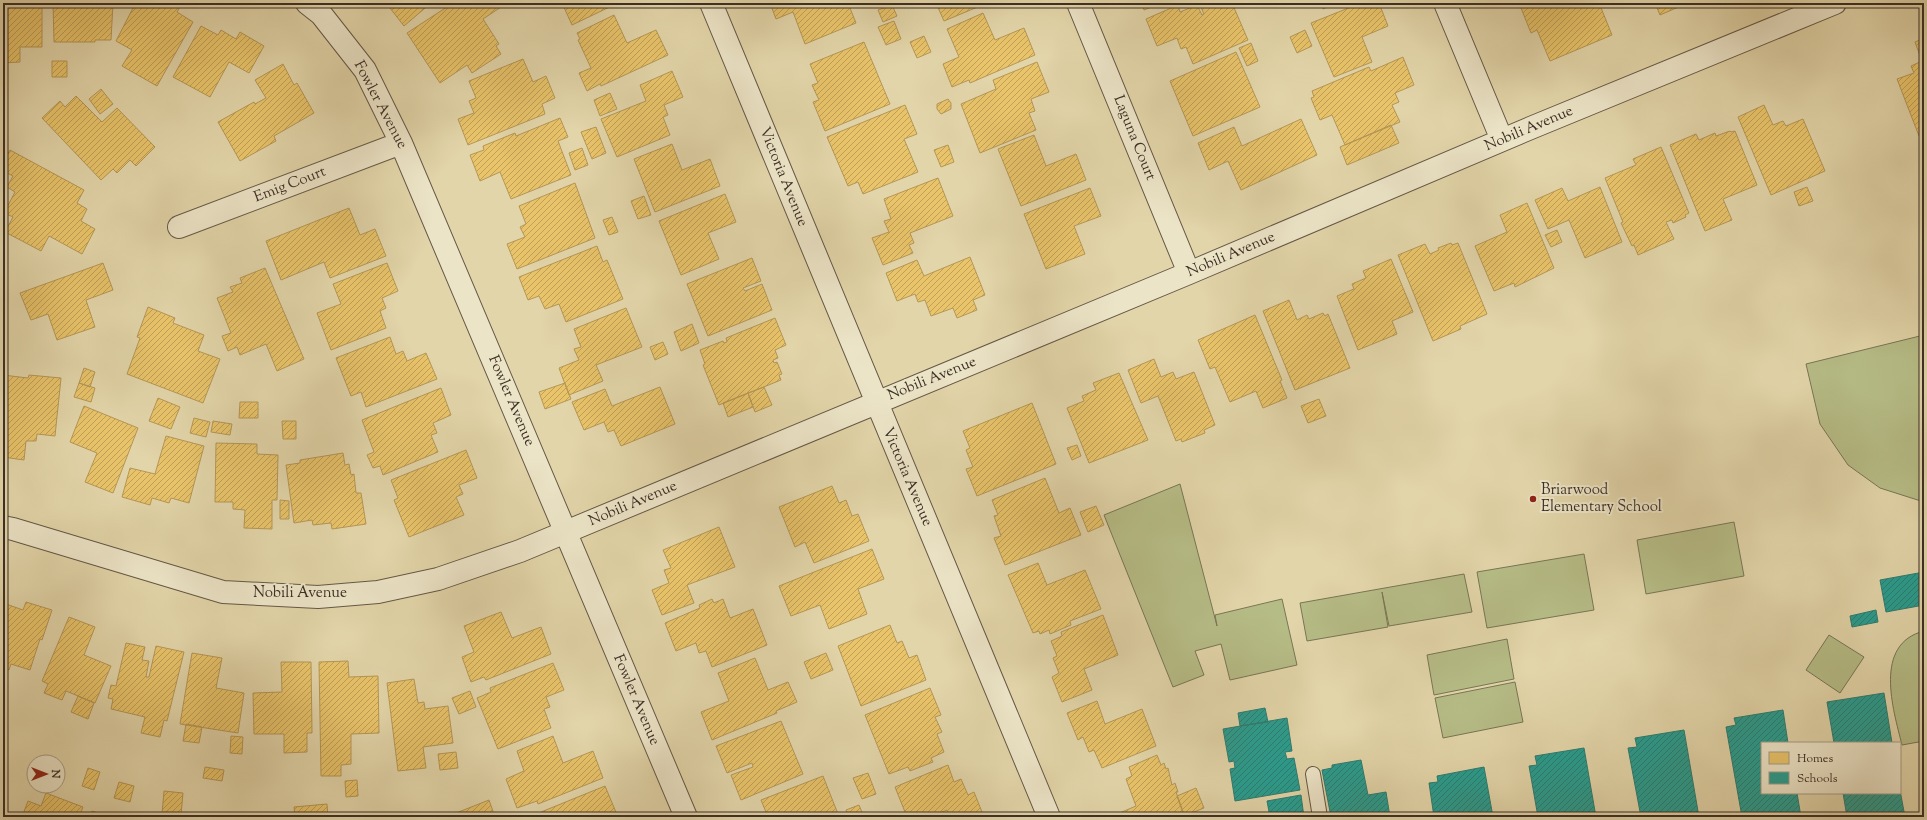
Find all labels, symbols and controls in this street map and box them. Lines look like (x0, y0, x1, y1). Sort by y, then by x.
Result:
street label: Fowler Avenue (348, 57, 412, 153)
street label: Laguna Court (1107, 92, 1161, 184)
street label: Nobili Avenue (1482, 101, 1576, 157)
street label: Victoria Avenue (753, 124, 813, 230)
street label: Emig Court (251, 162, 329, 208)
street label: Nobili Avenue (1184, 227, 1278, 283)
street label: Fowler Avenue (482, 352, 540, 450)
street label: Nobili Avenue (884, 352, 980, 406)
street label: Victoria Avenue (877, 424, 937, 530)
street label: Nobili Avenue (586, 476, 680, 532)
place label: Briarwood Elementary School (1541, 480, 1662, 518)
marker: Briarwood Elementary School (1528, 494, 1538, 504)
street label: Nobili Avenue (253, 583, 347, 604)
street label: Fowler Avenue (607, 651, 665, 749)
legend (1761, 742, 1901, 794)
text: Homes (1797, 750, 1833, 768)
north arrow (26, 754, 66, 794)
text: N (47, 769, 63, 779)
text: Schools (1797, 770, 1838, 788)

